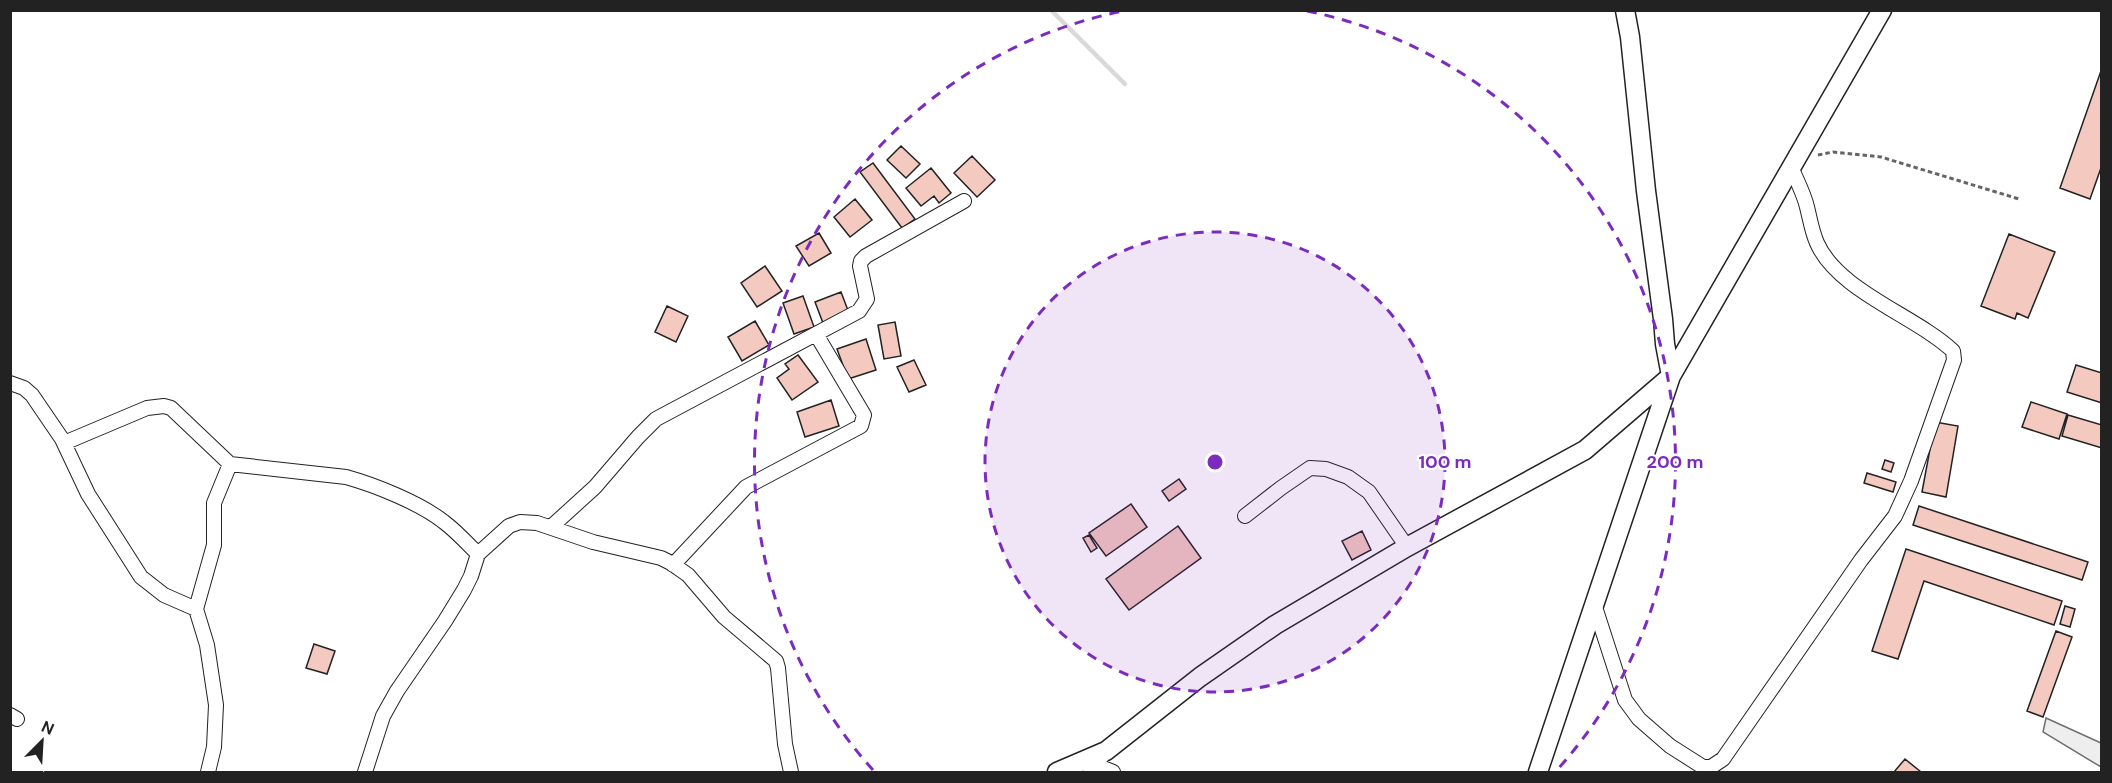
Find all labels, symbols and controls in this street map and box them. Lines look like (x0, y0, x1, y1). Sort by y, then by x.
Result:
text: 100 m (1418, 450, 1472, 474)
text: 200 m (1647, 450, 1703, 474)
centre of rings (1205, 452, 1225, 472)
north arrow (12, 711, 72, 771)
text: N (38, 716, 57, 740)

